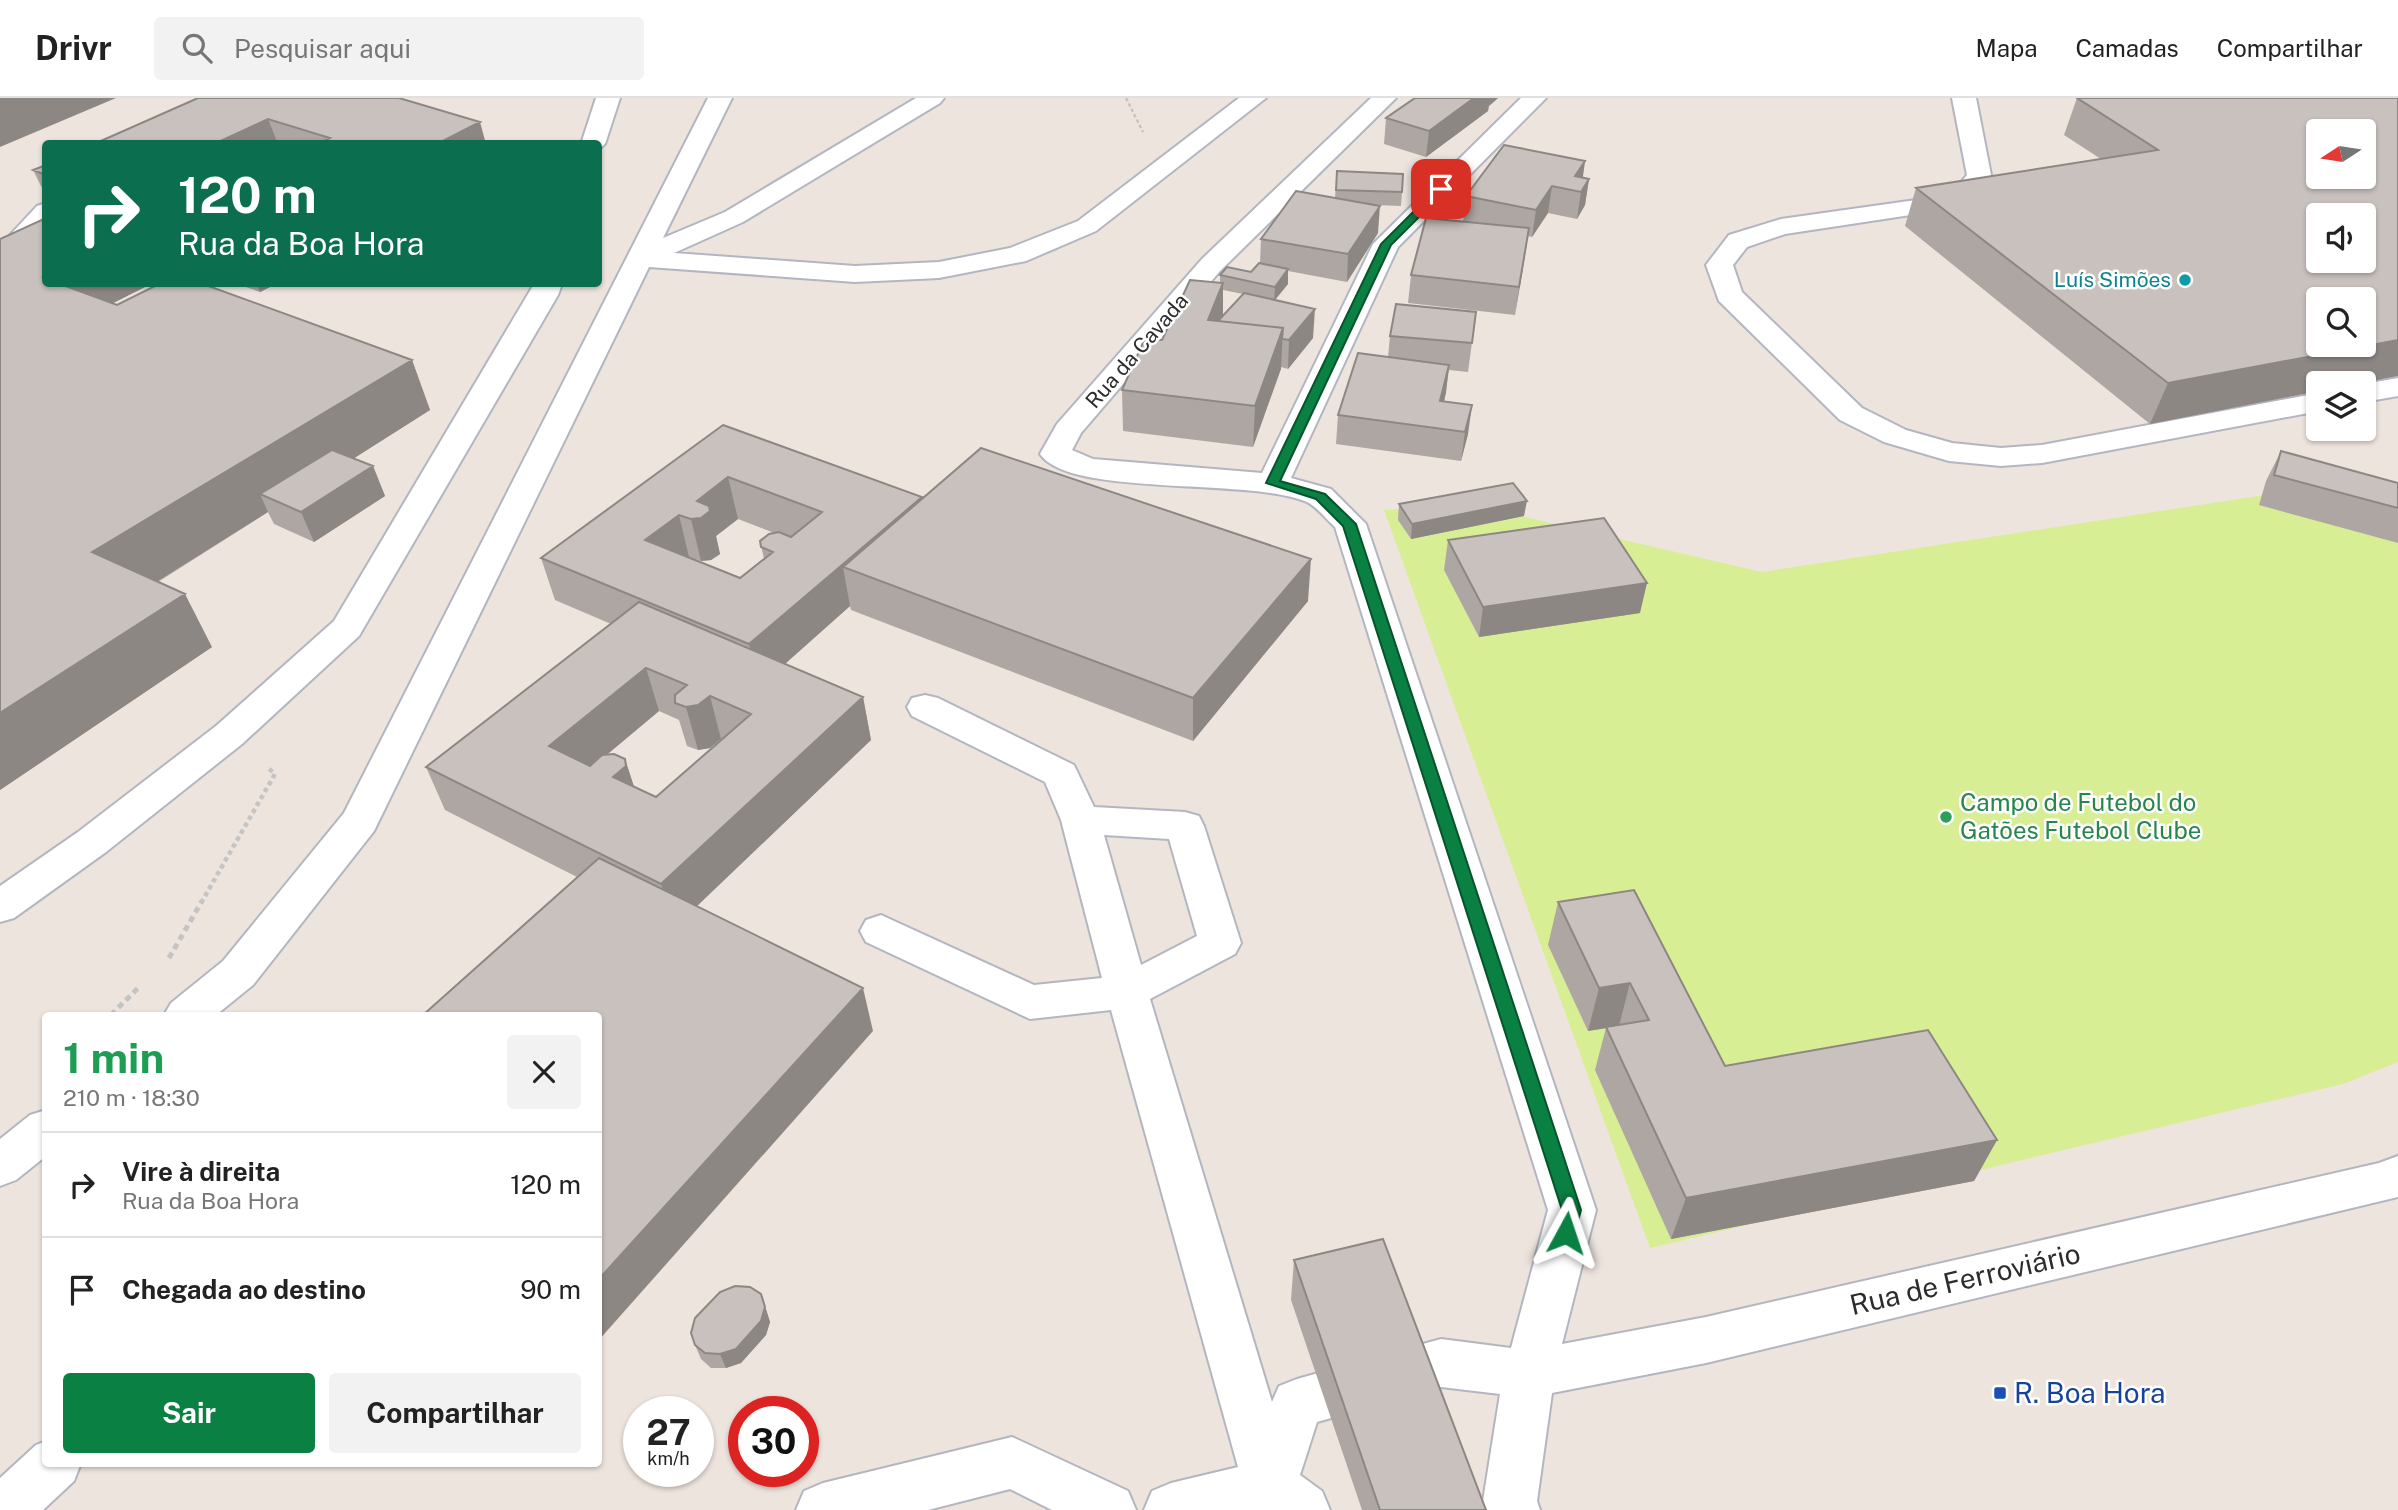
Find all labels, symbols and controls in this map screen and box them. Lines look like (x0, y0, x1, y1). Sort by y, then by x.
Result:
search box (154, 17, 644, 80)
text: Drivr (35, 29, 112, 67)
icon: search (178, 29, 216, 67)
text: Pesquisar aqui (234, 33, 411, 64)
text: Mapa (1976, 34, 2037, 62)
text: Camadas (2075, 34, 2179, 62)
text: Compartilhar (2217, 34, 2363, 62)
north arrow (2306, 119, 2376, 189)
map controls (2306, 119, 2376, 441)
pin (1411, 159, 1471, 219)
text: 120 m (178, 166, 317, 224)
icon: right (63, 168, 154, 259)
icon: arrive (1422, 170, 1460, 208)
button: sound (2306, 203, 2376, 273)
text: Rua da Boa Hora (178, 225, 425, 262)
place label: Luís Simões (2054, 267, 2171, 292)
marker: Luís Simões (2177, 272, 2193, 288)
button: search (2306, 287, 2376, 357)
street label: Rua da Cavada (1080, 288, 1193, 413)
button: layers (2306, 371, 2376, 441)
place label: Campo de Futebol do Gatões Futebol Clube (1960, 788, 2201, 844)
marker: Campo de Futebol do Gatões Futebol Clube (1938, 809, 1954, 825)
text: 1 min (63, 1033, 164, 1082)
button: close (507, 1035, 581, 1109)
text: 210 m · 18:30 (63, 1084, 200, 1111)
text: Vire à direita (122, 1156, 280, 1187)
icon: right (63, 1166, 101, 1204)
text: 120 m (510, 1169, 581, 1200)
text: Rua da Boa Hora (122, 1187, 299, 1214)
position arrow (1529, 1196, 1603, 1270)
street label: Rua de Ferroviário (1846, 1236, 2083, 1321)
icon: arrive (63, 1271, 101, 1309)
text: Chegada ao destino (122, 1274, 366, 1305)
text: 90 m (520, 1274, 581, 1305)
button: Sair (63, 1373, 315, 1453)
button: Compartilhar (329, 1373, 581, 1453)
place label: R. Boa Hora (2014, 1376, 2166, 1409)
marker: R. Boa Hora (1992, 1385, 2008, 1401)
speed limit sign: 30 (728, 1396, 819, 1487)
text: 27 (646, 1412, 691, 1453)
text: km/h (647, 1448, 690, 1469)

